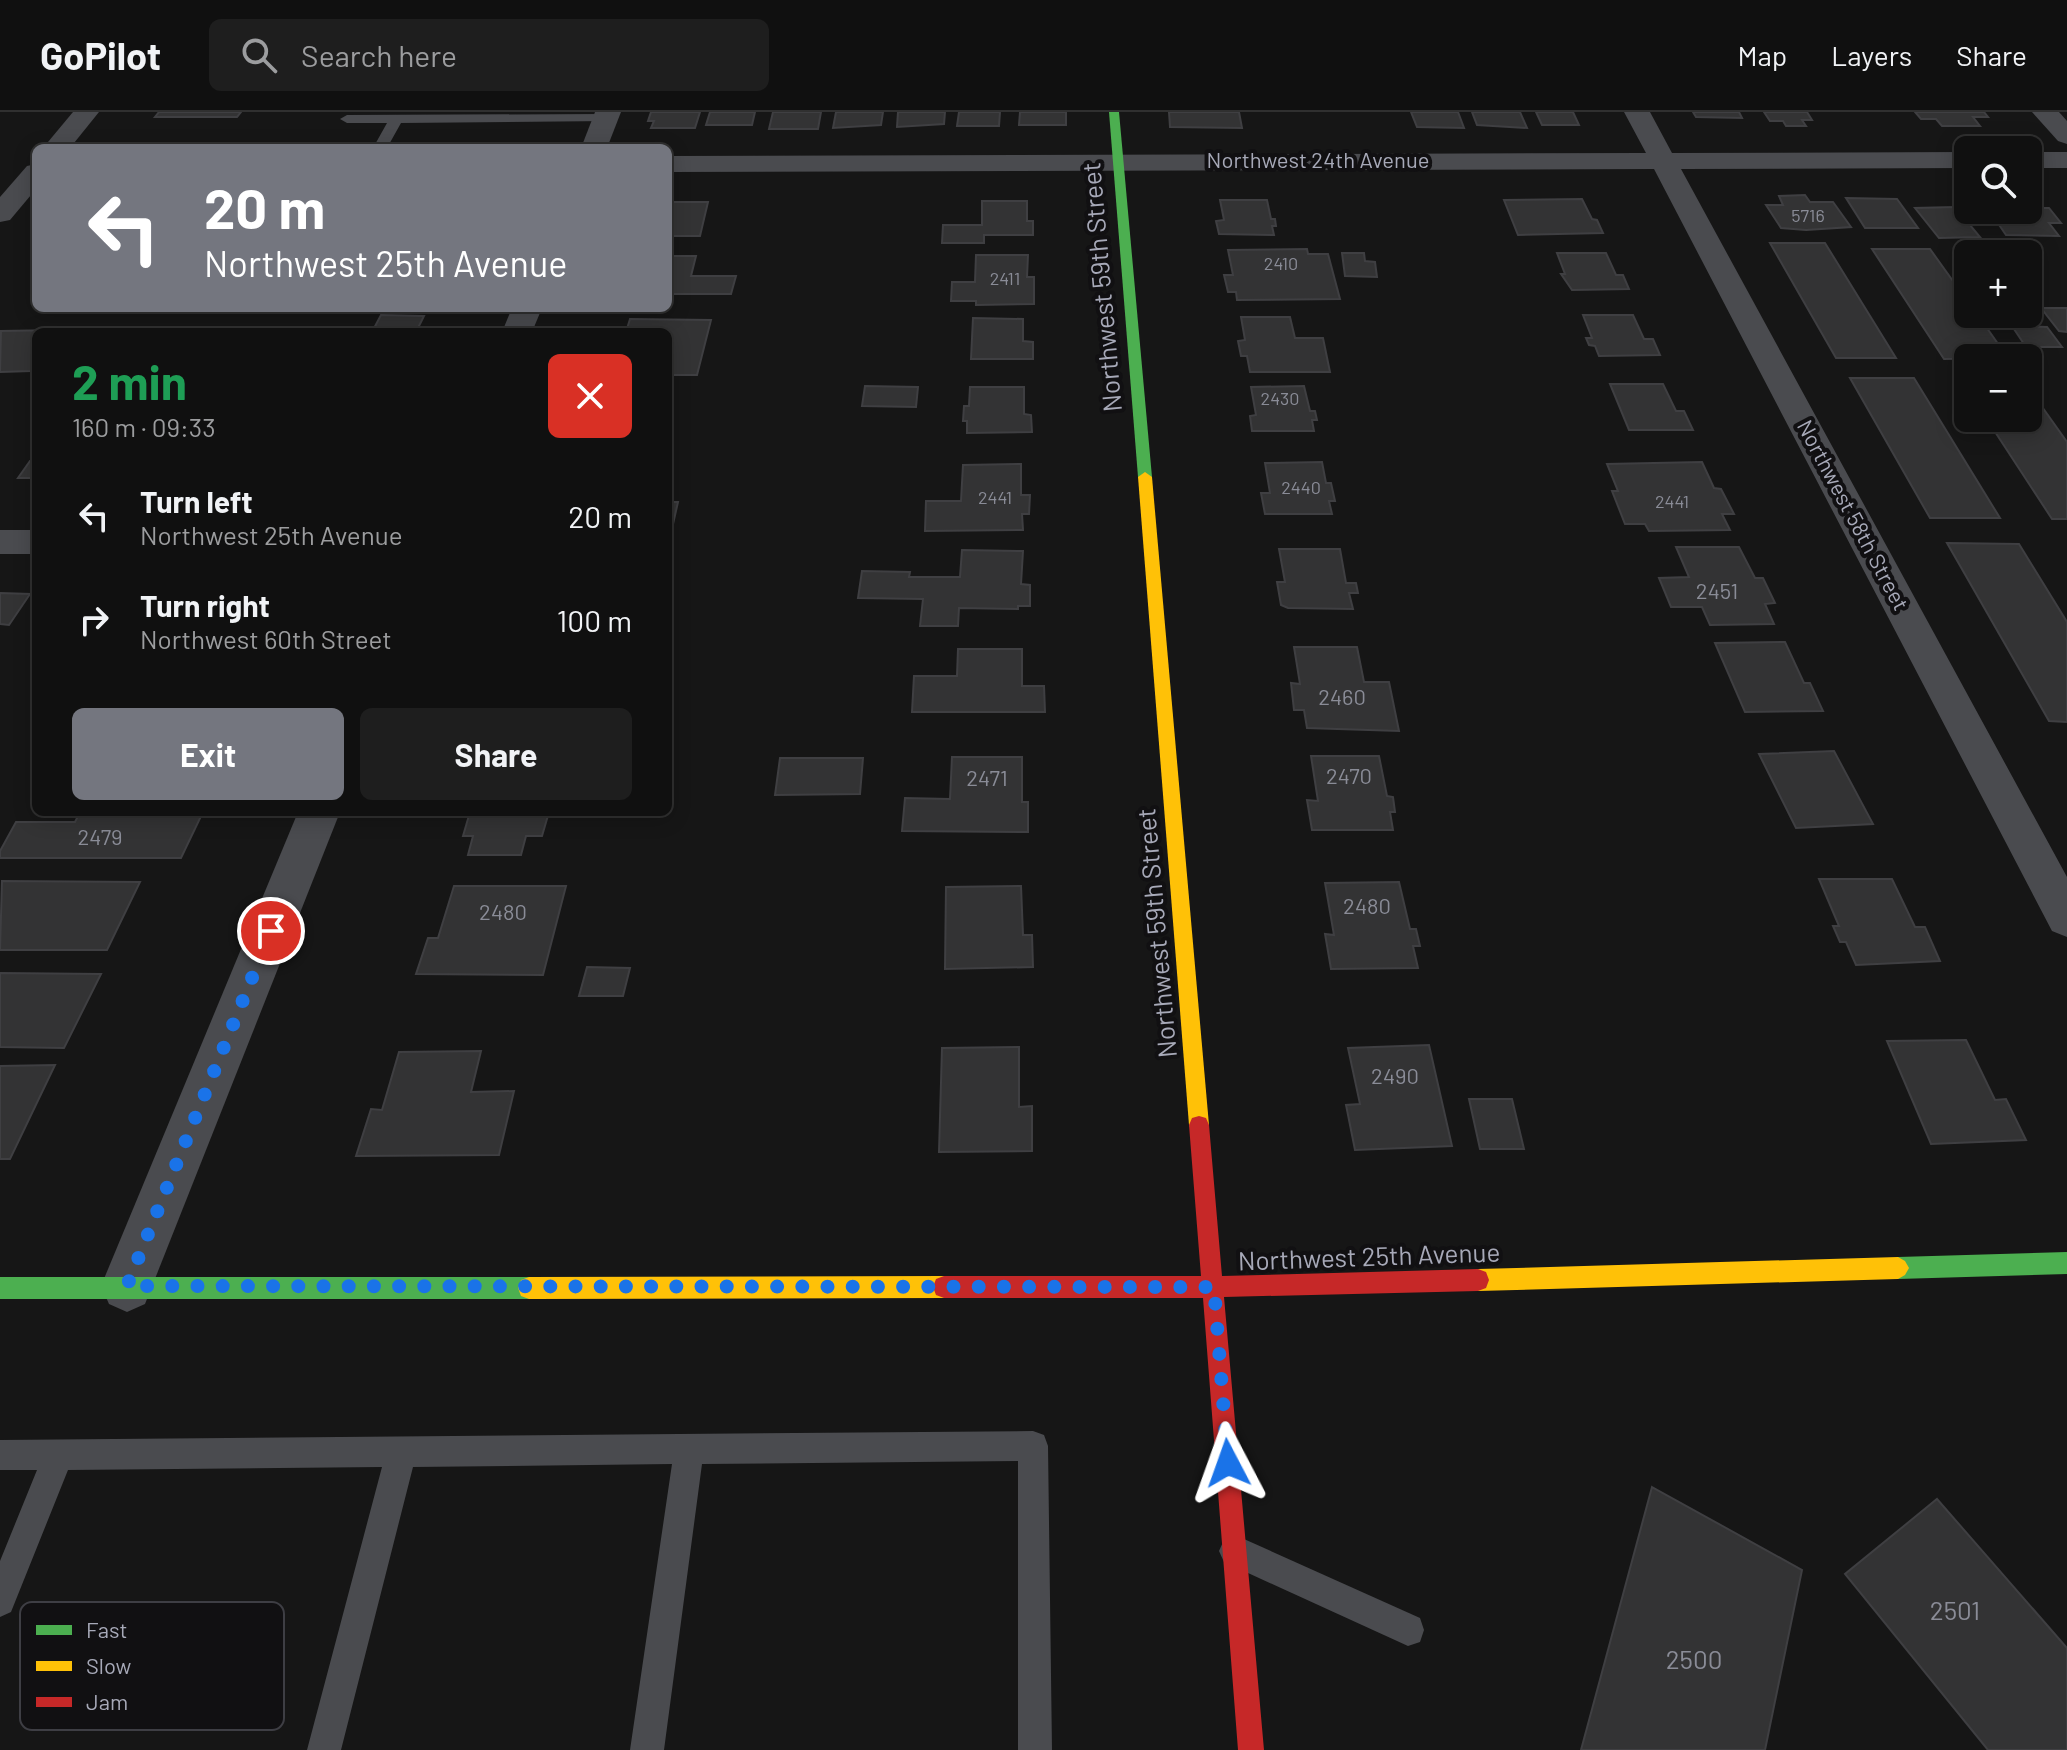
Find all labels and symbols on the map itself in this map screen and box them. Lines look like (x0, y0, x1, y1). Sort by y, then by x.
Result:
street label: Northwest 24th Avenue (1207, 146, 1429, 172)
street label: Northwest 59th Street (1074, 161, 1127, 413)
house number: 5716 (1791, 204, 1825, 226)
house number: 2410 (1264, 252, 1298, 274)
house number: 2411 (990, 267, 1020, 289)
house number: 2430 (1260, 387, 1300, 409)
street label: Northwest 58th Street (1793, 415, 1915, 614)
house number: 2440 (1281, 476, 1321, 498)
house number: 2441 (978, 486, 1012, 508)
house number: 2441 (1655, 490, 1689, 512)
house number: 2451 (1696, 577, 1738, 603)
house number: 2460 (1318, 683, 1366, 709)
house number: 2470 (1326, 762, 1372, 788)
house number: 2471 (966, 764, 1008, 790)
street label: Northwest 59th Street (1129, 807, 1182, 1059)
house number: 2479 (77, 823, 123, 849)
house number: 2480 (1343, 892, 1391, 918)
pin (237, 897, 305, 965)
house number: 2480 (479, 898, 527, 924)
house number: 2490 (1371, 1062, 1419, 1088)
street label: Northwest 25th Avenue (1237, 1235, 1501, 1276)
position arrow (1186, 1421, 1270, 1505)
house number: 2501 (1930, 1594, 1980, 1625)
legend (20, 1602, 284, 1730)
text: Fast (86, 1616, 128, 1642)
house number: 2500 (1666, 1643, 1722, 1674)
text: Slow (86, 1652, 131, 1678)
text: Jam (86, 1688, 128, 1714)

